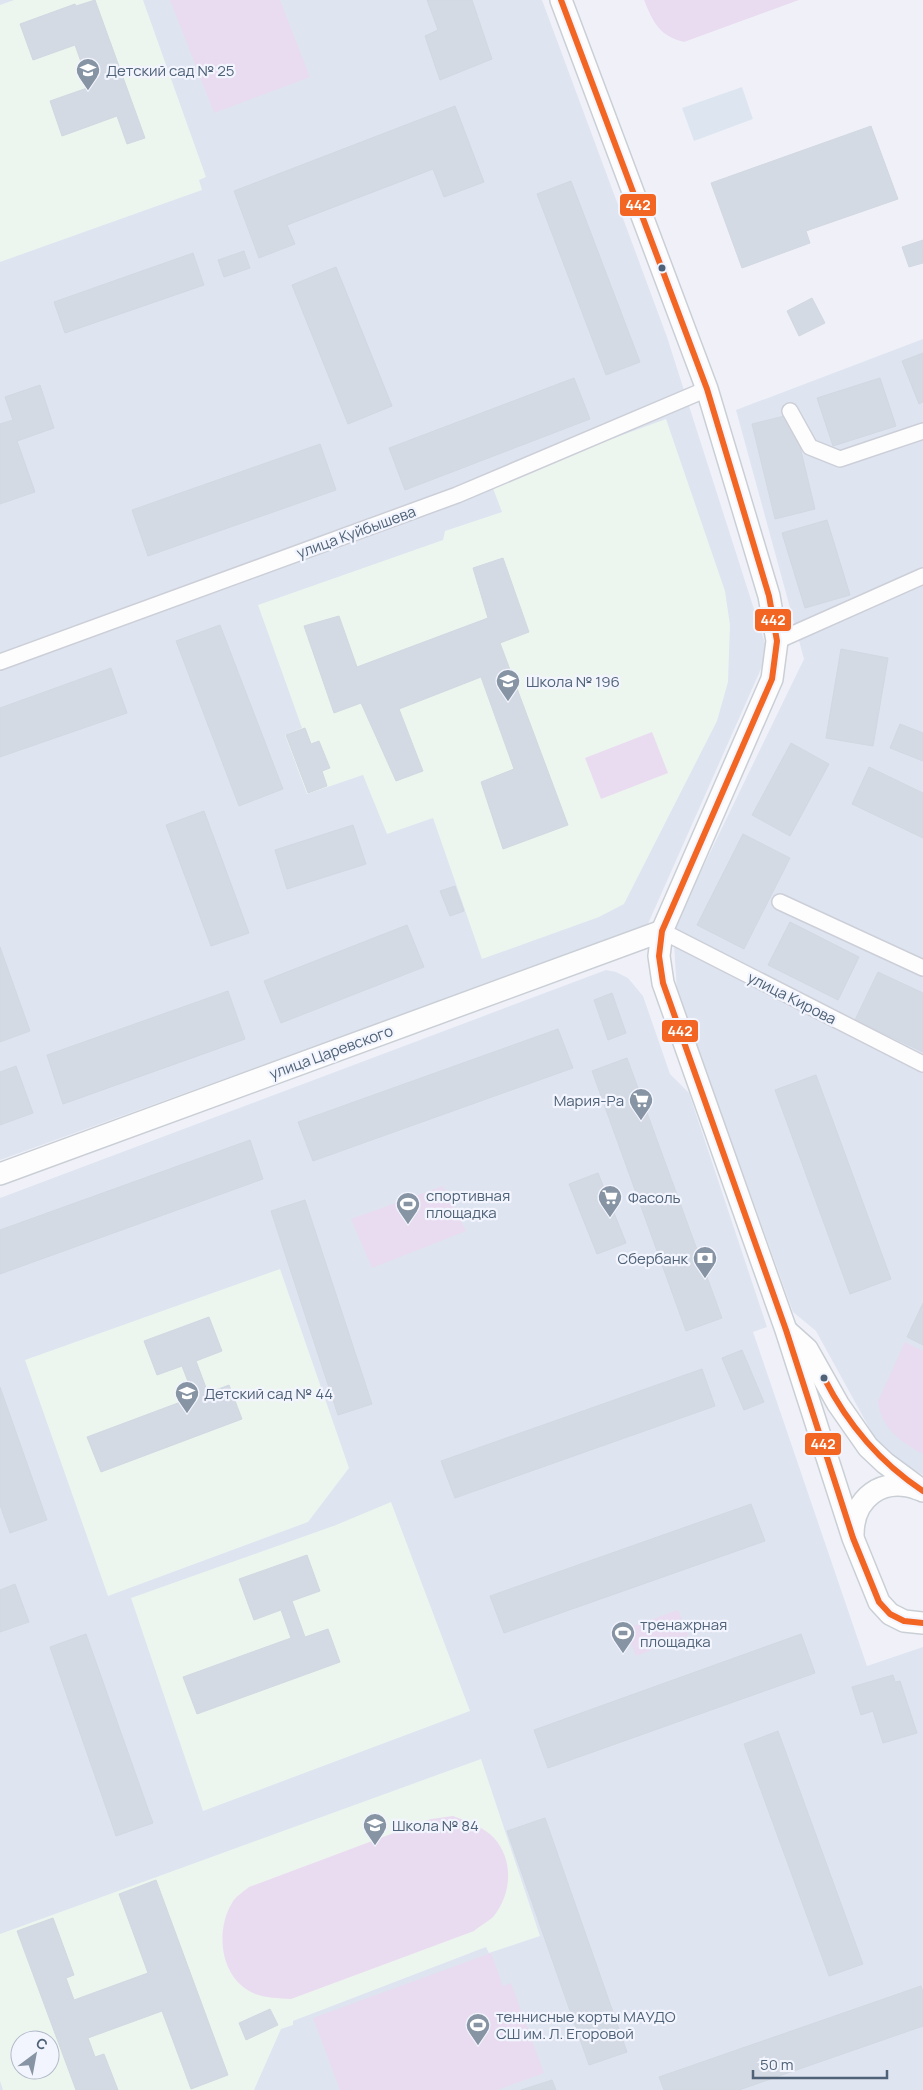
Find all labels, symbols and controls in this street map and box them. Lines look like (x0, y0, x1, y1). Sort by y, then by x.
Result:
school or university icon: Детский сад № 25 (75, 57, 101, 91)
place label: Детский сад № 25 (106, 60, 234, 81)
line badge: 442 (619, 193, 657, 217)
text: 442 (625, 195, 651, 214)
unlabelled marker (657, 263, 667, 273)
street label: улица Куйбышева (294, 501, 418, 563)
line badge: 442 (754, 608, 792, 632)
text: 442 (760, 610, 786, 629)
school or university icon: Школа № 196 (495, 668, 521, 702)
place label: Школа № 196 (526, 671, 620, 692)
street label: улица Кирова (744, 967, 840, 1029)
line badge: 442 (661, 1019, 699, 1043)
street label: улица Царевского (266, 1020, 396, 1084)
text: 442 (667, 1021, 693, 1040)
supermarket icon: Мария-Ра (628, 1087, 654, 1121)
place label: Мария-Ра (554, 1090, 624, 1111)
supermarket icon: Фасоль (597, 1184, 623, 1218)
place label: спортивная площадка (426, 1185, 510, 1223)
place label: Фасоль (628, 1187, 681, 1208)
sports icon: спортивная площадка (395, 1191, 421, 1225)
bank icon: Сбербанк (692, 1245, 718, 1279)
place label: Сбербанк (617, 1248, 689, 1269)
unlabelled marker (819, 1373, 829, 1383)
school or university icon: Детский сад № 44 (174, 1380, 200, 1414)
place label: Детский сад № 44 (204, 1383, 333, 1404)
line badge: 442 (804, 1432, 842, 1456)
text: 442 (810, 1434, 836, 1453)
place label: тренажрная площадка (640, 1614, 727, 1652)
sports icon: тренажрная площадка (610, 1620, 636, 1654)
school or university icon: Школа № 84 (362, 1812, 388, 1846)
place label: Школа № 84 (392, 1815, 479, 1836)
place label: теннисные корты МАУДО СШ им. Л. Егоровой (496, 2006, 676, 2044)
sports icon: теннисные корты МАУДО СШ им. Л. Егоровой (465, 2012, 491, 2046)
north arrow (10, 2030, 60, 2080)
text: С (33, 2033, 52, 2054)
scale bar (753, 2048, 887, 2080)
text: 50 m (760, 2054, 794, 2075)

